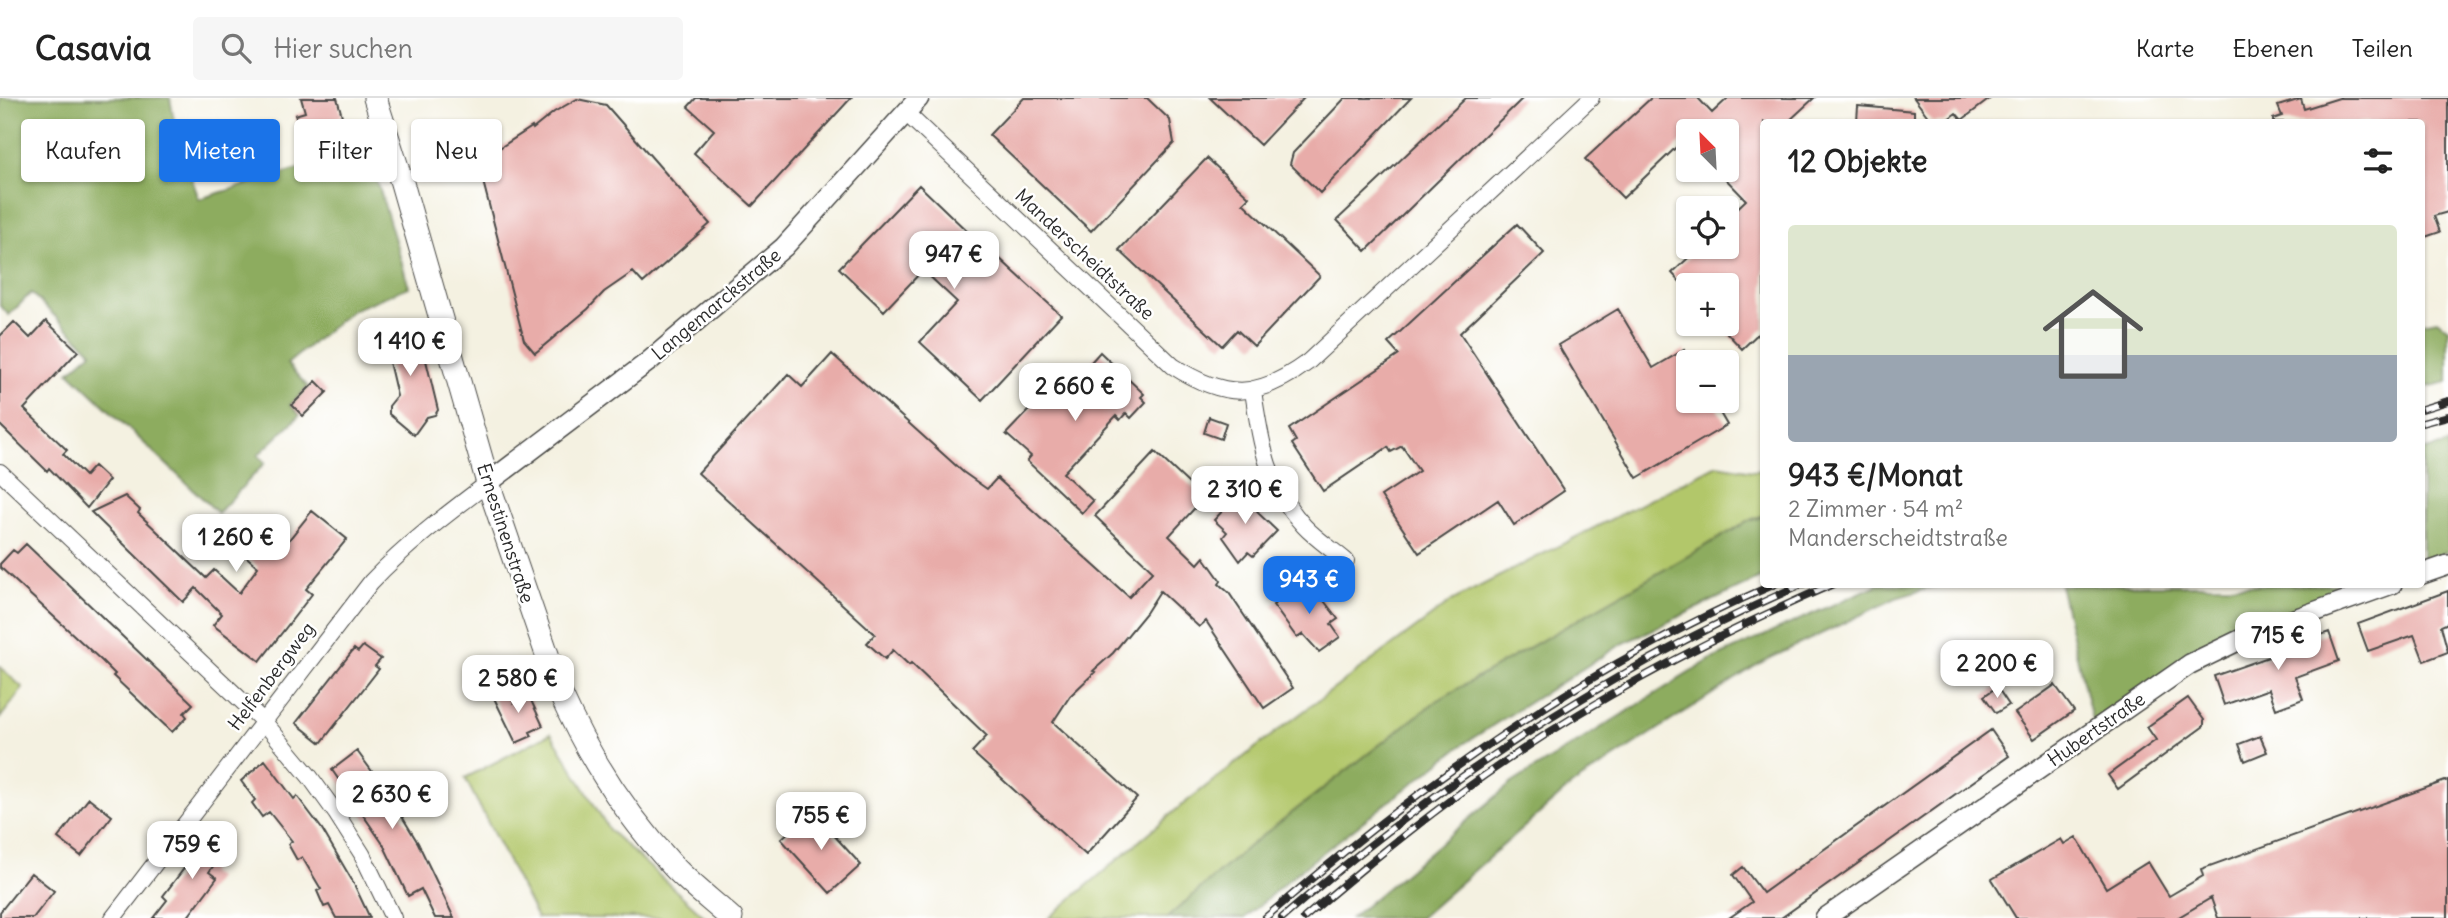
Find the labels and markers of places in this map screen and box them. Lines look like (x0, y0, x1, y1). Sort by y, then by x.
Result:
pin: 947 € (905, 232, 1003, 291)
pin: 1 410 € (345, 318, 475, 378)
pin: 2 660 € (1010, 364, 1140, 423)
pin: 2 310 € (1180, 466, 1310, 526)
pin: 1 260 € (171, 514, 301, 574)
pin: 943 € (1260, 556, 1358, 616)
pin: 715 € (2229, 612, 2327, 672)
pin: 2 200 € (1932, 640, 2062, 700)
pin: 2 580 € (453, 656, 583, 715)
pin: 2 630 € (327, 772, 457, 831)
pin: 755 € (772, 792, 870, 852)
pin: 759 € (143, 822, 241, 881)

